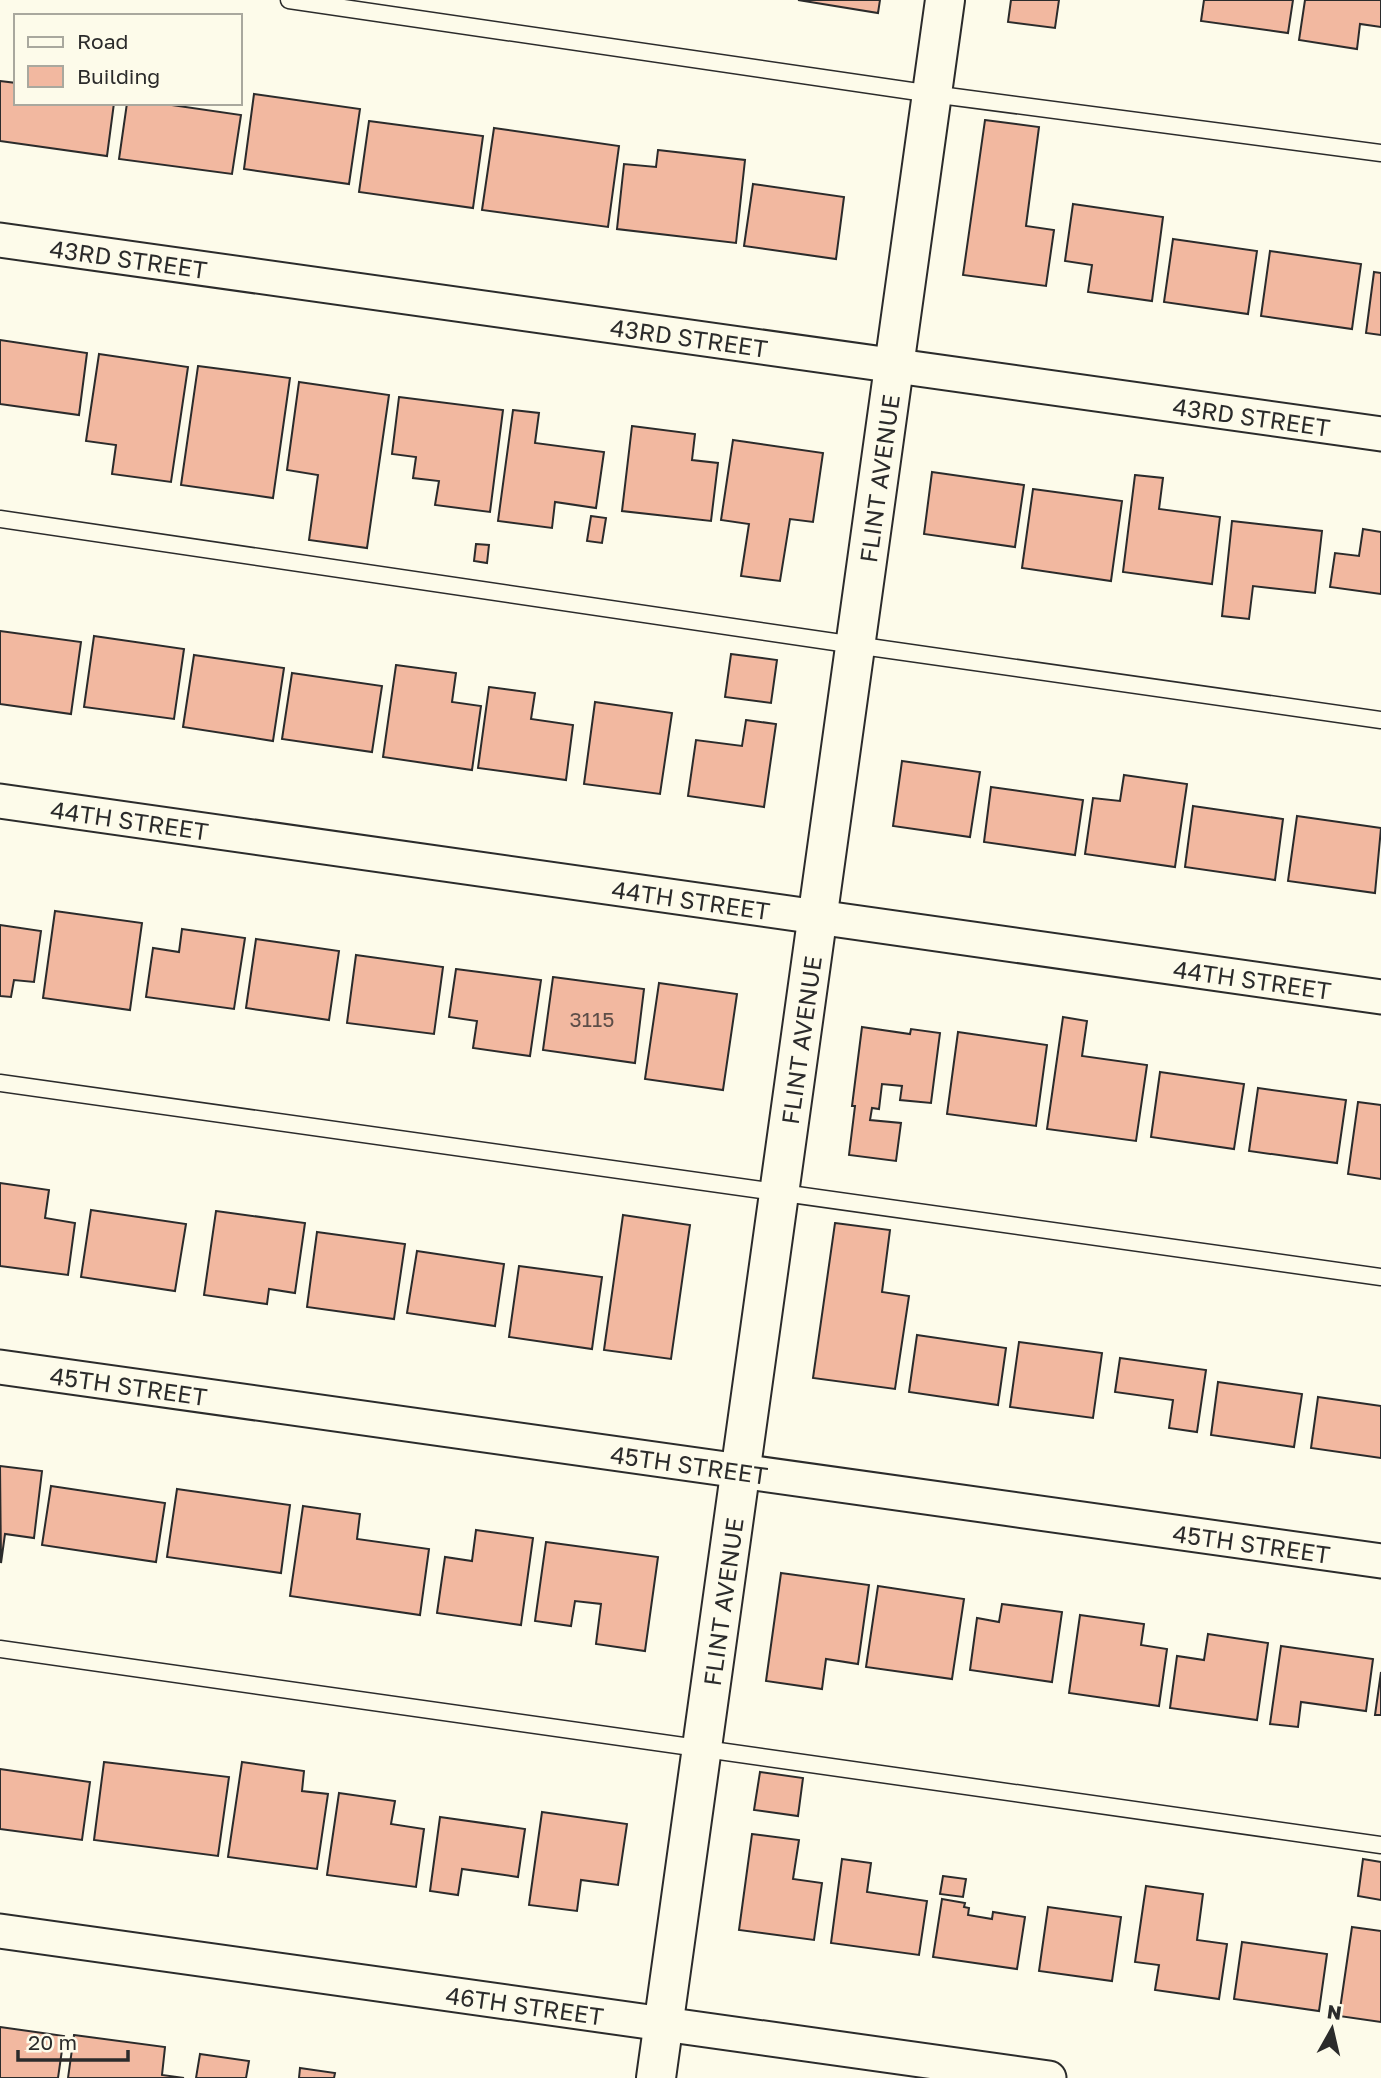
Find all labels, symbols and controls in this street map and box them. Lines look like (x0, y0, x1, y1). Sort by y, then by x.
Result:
legend (14, 14, 242, 105)
text: Road (77, 28, 128, 54)
text: Building (77, 63, 160, 89)
street label: 43RD STREET (48, 233, 209, 283)
street label: 43RD STREET (609, 311, 770, 362)
street label: 43RD STREET (1171, 390, 1332, 441)
street label: FLINT AVENUE (852, 392, 905, 564)
street label: 44TH STREET (49, 794, 211, 845)
street label: 44TH STREET (610, 874, 772, 925)
street label: 44TH STREET (1172, 953, 1333, 1004)
street label: FLINT AVENUE (774, 954, 826, 1126)
house number: 3115 (570, 1006, 614, 1032)
street label: 45TH STREET (48, 1360, 209, 1410)
street label: 45TH STREET (609, 1438, 770, 1489)
street label: FLINT AVENUE (696, 1516, 748, 1688)
street label: 45TH STREET (1171, 1517, 1332, 1568)
street label: 46TH STREET (444, 1979, 606, 2030)
north arrow (1297, 1994, 1367, 2064)
text: N (1326, 1999, 1343, 2024)
scale bar (18, 2018, 128, 2062)
text: 20 m (28, 2029, 77, 2055)

